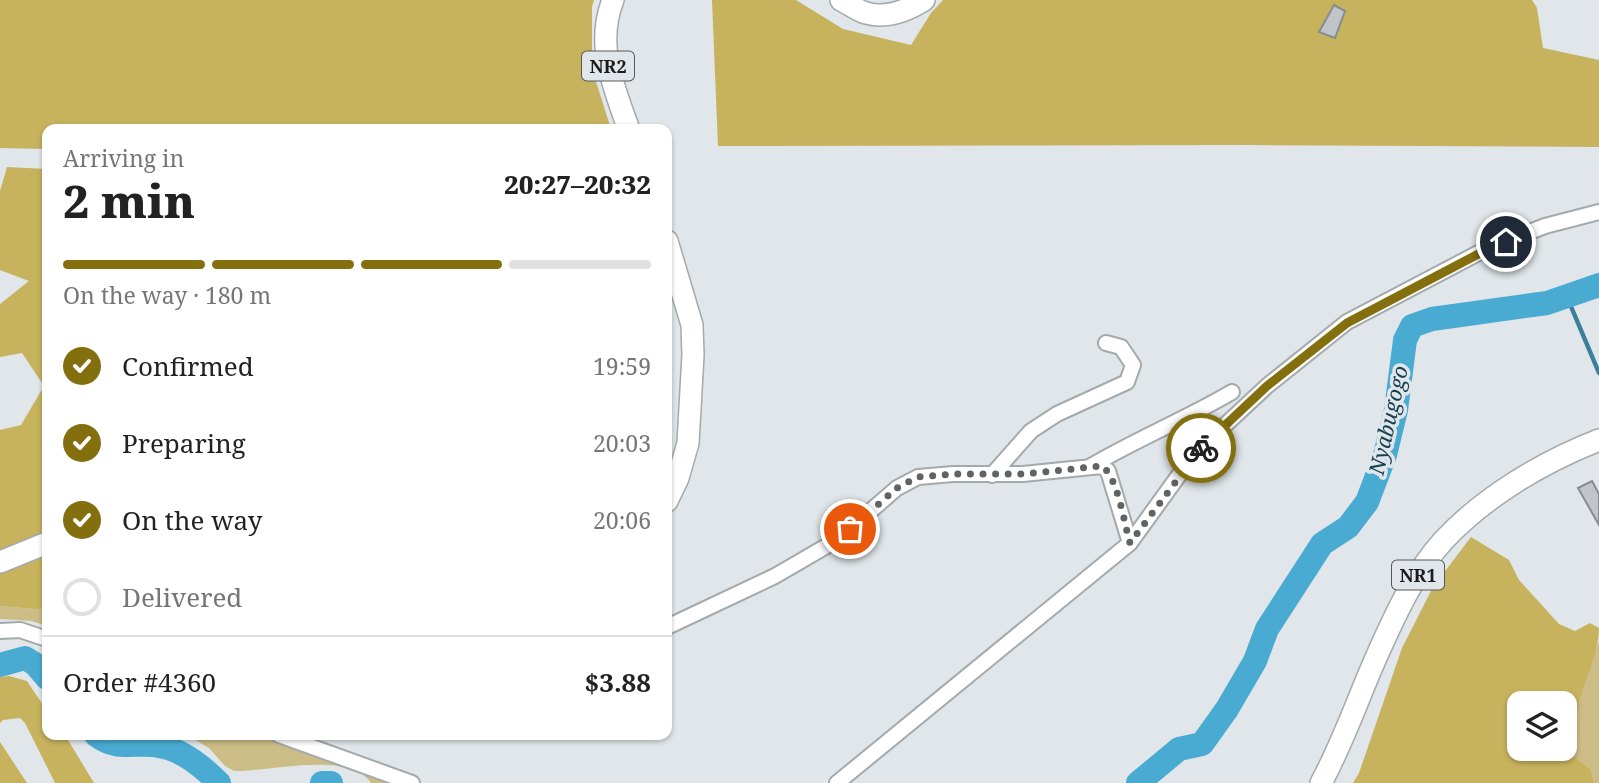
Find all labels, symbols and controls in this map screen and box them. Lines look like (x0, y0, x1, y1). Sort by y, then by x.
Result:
road number: NR2 (582, 52, 634, 80)
text: Arriving in (63, 142, 184, 174)
text: 20:27–20:32 (504, 166, 651, 202)
text: 2 min (63, 169, 195, 231)
pin (1476, 212, 1536, 272)
icon: home (1487, 223, 1525, 261)
text: On the way · 180 m (63, 279, 271, 311)
icon: check (63, 347, 101, 385)
text: Confirmed (122, 348, 254, 384)
text: 19:59 (593, 350, 651, 382)
water label: Nyabugogo (1362, 363, 1414, 478)
courier (1166, 413, 1236, 483)
icon: check (63, 424, 101, 462)
text: Preparing (122, 425, 246, 461)
text: 20:03 (593, 427, 651, 459)
icon: bike (1182, 429, 1220, 467)
pin (820, 499, 880, 559)
icon: check (63, 501, 101, 539)
text: On the way (122, 502, 262, 538)
text: 20:06 (593, 504, 651, 536)
icon: bag (831, 510, 869, 548)
road number: NR1 (1392, 560, 1444, 590)
text: Delivered (122, 579, 242, 615)
text: Order #4360 (63, 664, 216, 700)
text: $3.88 (585, 664, 651, 700)
map controls (1507, 691, 1577, 761)
button: layers (1507, 691, 1577, 761)

